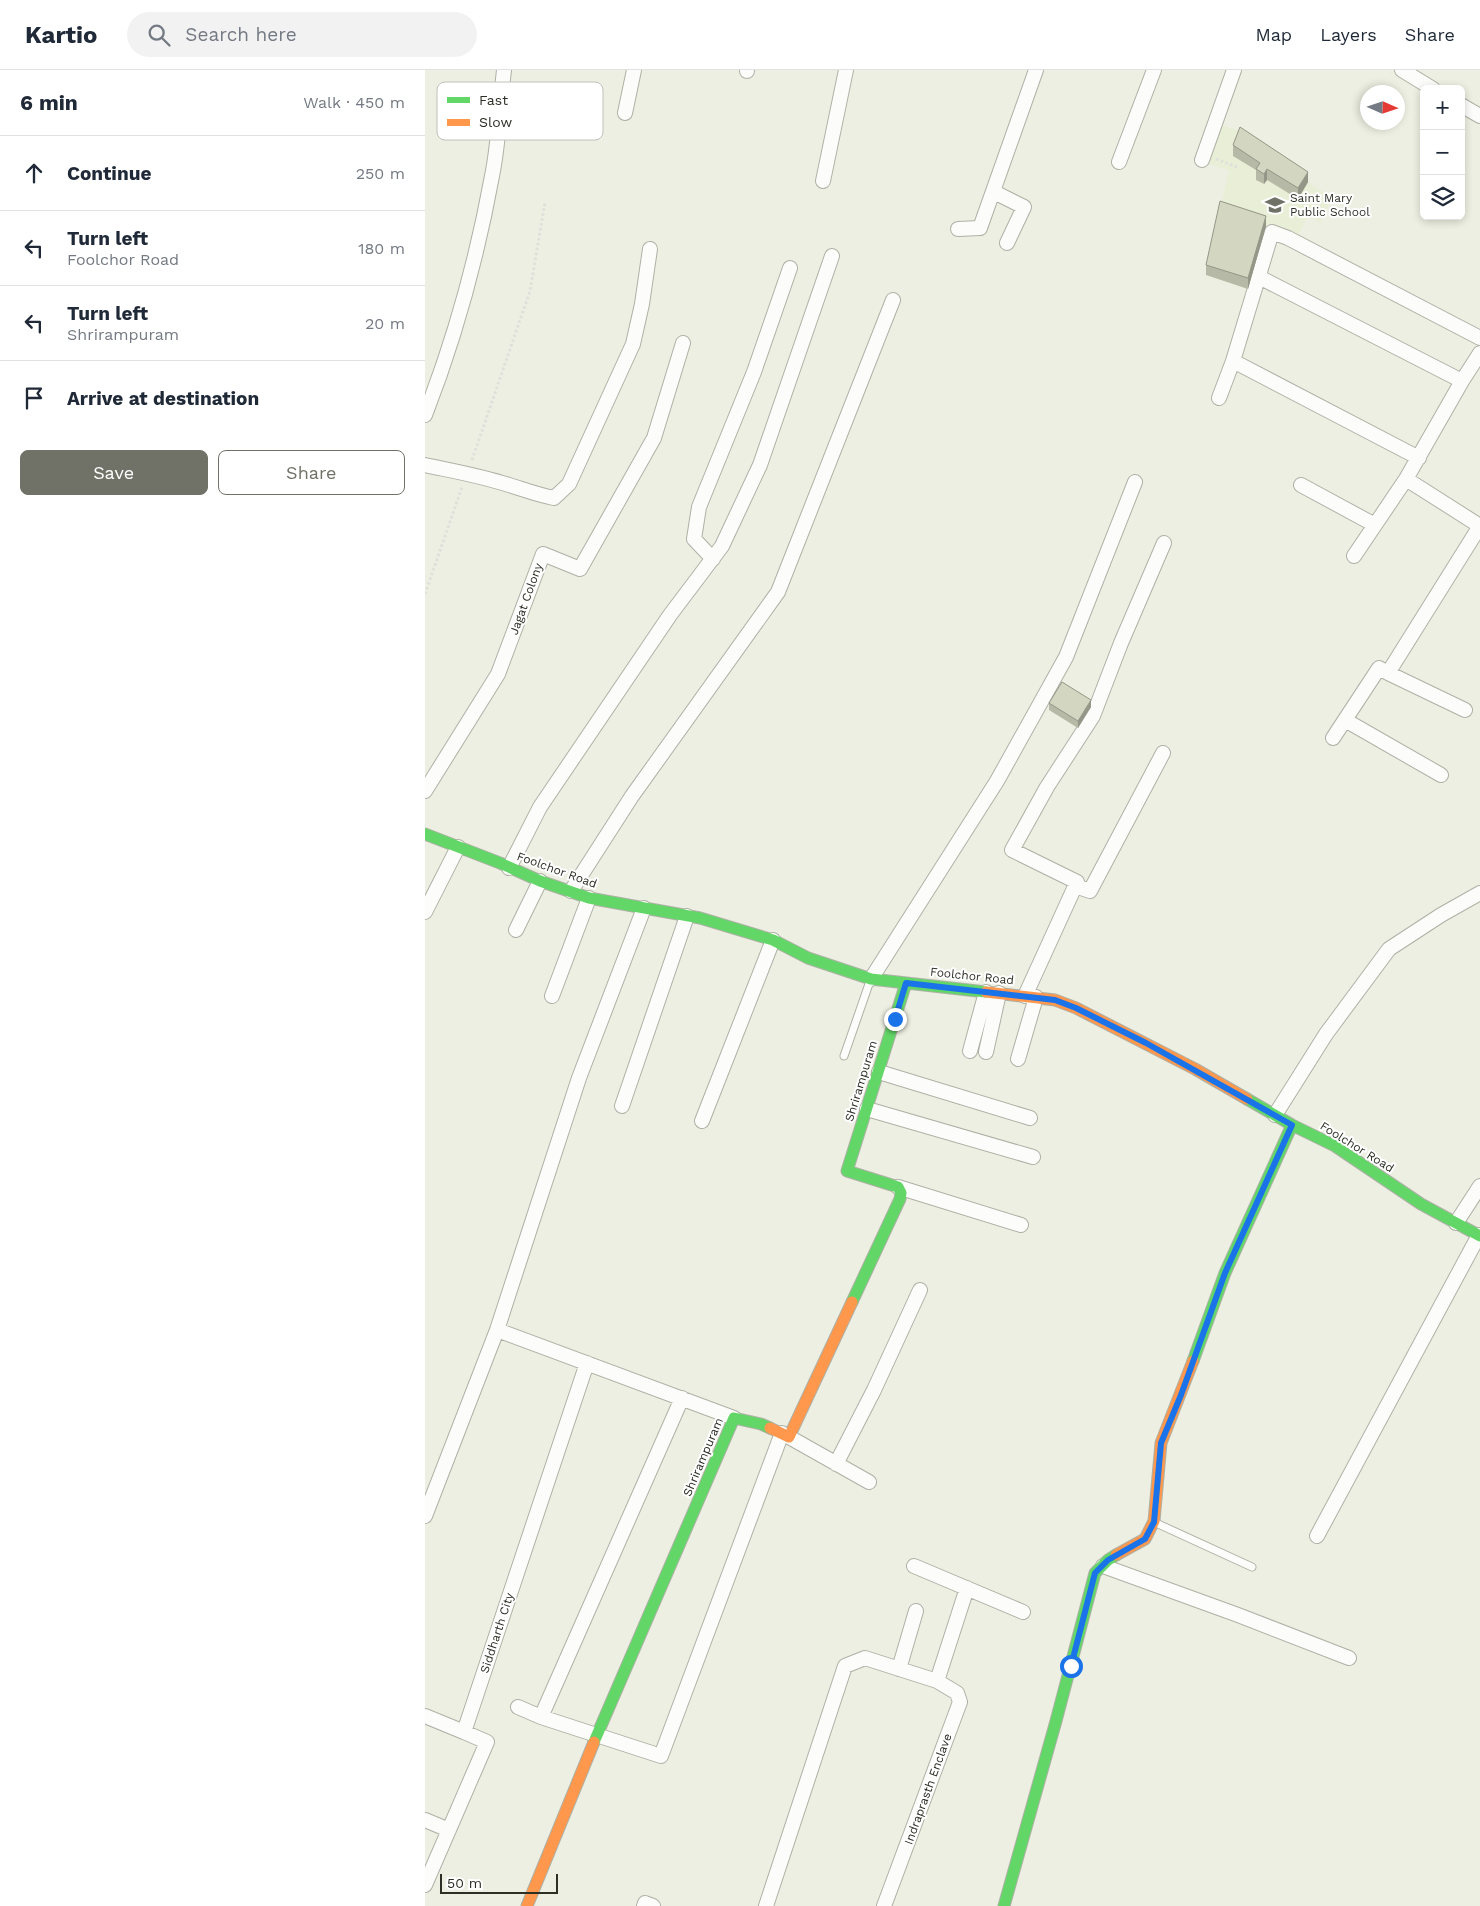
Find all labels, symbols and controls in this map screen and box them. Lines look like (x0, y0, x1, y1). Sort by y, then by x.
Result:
search box (127, 12, 477, 57)
text: Kartio (25, 21, 97, 49)
icon: search (145, 21, 173, 49)
text: Search here (185, 23, 297, 46)
text: Map (1255, 24, 1292, 45)
text: Layers (1320, 24, 1377, 45)
text: Share (1405, 24, 1455, 45)
legend (437, 82, 603, 140)
north arrow (1360, 85, 1405, 130)
map controls (1420, 85, 1465, 220)
button: + (1420, 85, 1465, 130)
text: 6 min (20, 90, 78, 115)
text: Fast (479, 92, 508, 108)
text: Walk · 450 m (303, 93, 405, 112)
text: Slow (479, 114, 512, 130)
button: − (1420, 130, 1465, 175)
icon: ahead (20, 159, 48, 187)
text: Continue (67, 162, 151, 185)
text: 250 m (356, 164, 405, 183)
button: layers (1420, 175, 1465, 220)
place label: Saint Mary Public School (1290, 191, 1370, 219)
school or university icon: Saint Mary Public School (1264, 194, 1286, 216)
text: Turn left (67, 227, 148, 250)
icon: left (20, 234, 48, 262)
text: 180 m (358, 239, 405, 258)
text: Foolchor Road (67, 250, 179, 269)
text: Turn left (67, 302, 148, 325)
icon: left (20, 309, 48, 337)
text: 20 m (365, 314, 405, 333)
text: Shrirampuram (67, 325, 179, 344)
icon: arrive (20, 384, 48, 412)
text: Arrive at destination (67, 387, 259, 410)
button: Save (20, 450, 208, 495)
button: Share (218, 450, 405, 495)
street label: Jagat Colony (507, 561, 546, 637)
street label: Foolchor Road (515, 849, 599, 891)
street label: Foolchor Road (929, 965, 1015, 987)
route end (884, 1008, 907, 1031)
street label: Shrirampuram (842, 1039, 880, 1123)
street label: Foolchor Road (1318, 1119, 1396, 1175)
street label: Shrirampuram (680, 1416, 726, 1498)
street label: Siddharth City (477, 1590, 517, 1675)
route start (1060, 1655, 1083, 1678)
street label: Indraprasth Enclave (901, 1732, 955, 1846)
scale bar (440, 1871, 557, 1894)
text: 50 m (447, 1875, 482, 1891)

